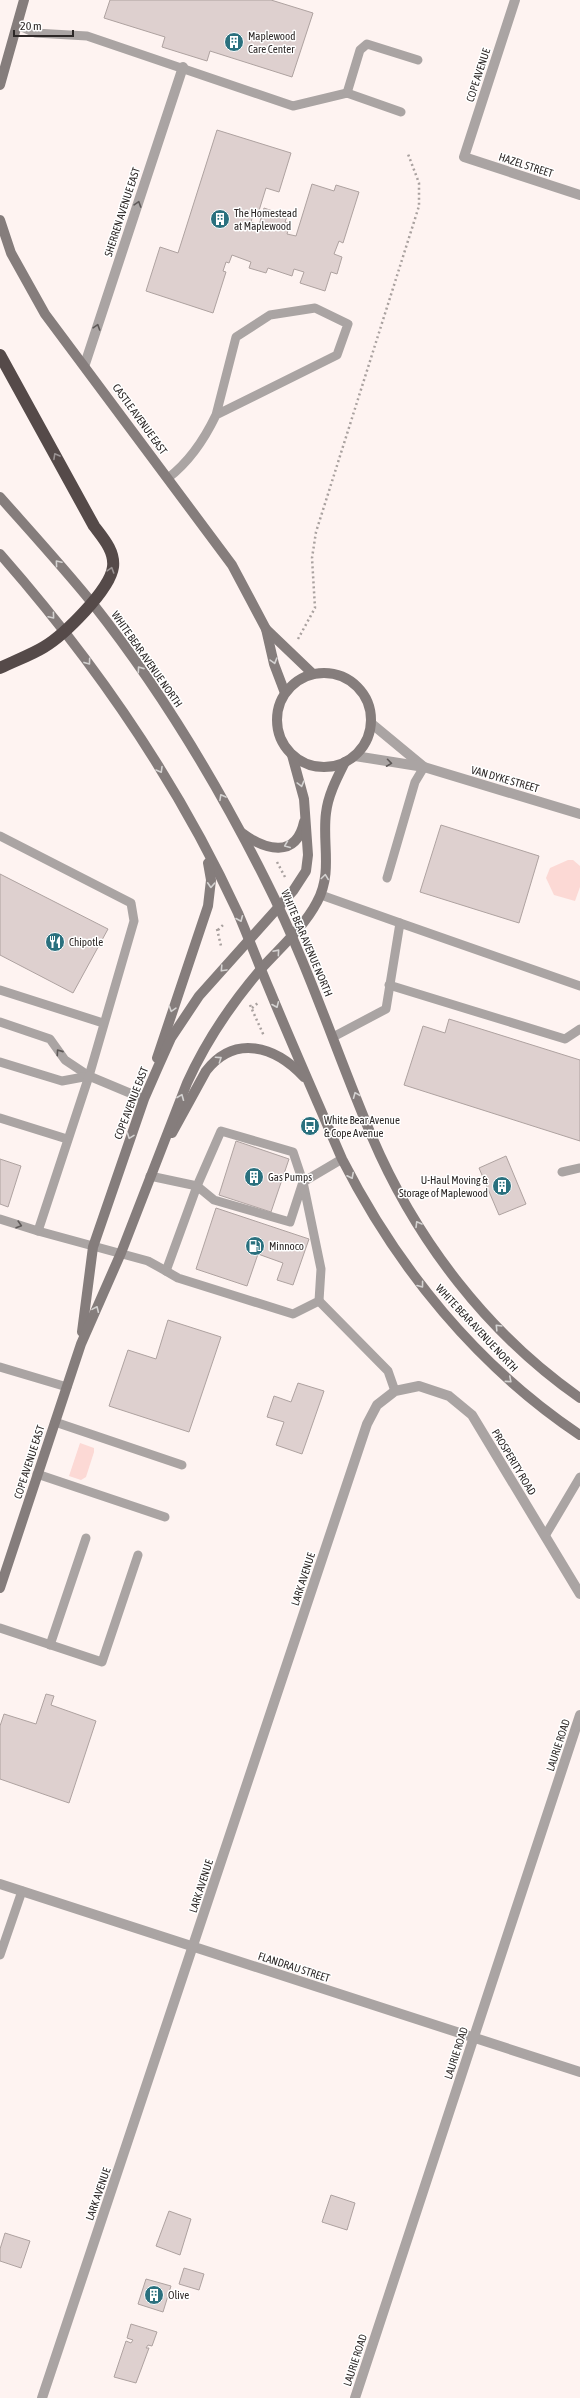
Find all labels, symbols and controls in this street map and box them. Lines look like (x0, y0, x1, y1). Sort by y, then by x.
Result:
scale bar (14, 12, 73, 38)
text: 20 m (20, 19, 42, 33)
place label: Maplewood Care Center (248, 30, 295, 55)
building icon: Maplewood Care Center (223, 31, 245, 53)
street label: COPE AVENUE (464, 46, 492, 103)
street label: HAZEL STREET (497, 151, 555, 179)
street label: SHERREN AVENUE EAST (102, 166, 142, 258)
one-way arrow (133, 200, 142, 207)
place label: The Homestead at Maplewood (234, 207, 297, 232)
building icon: The Homestead at Maplewood (209, 208, 231, 230)
one-way arrow (92, 324, 101, 331)
street label: CASTLE AVENUE EAST (110, 381, 170, 457)
one-way arrow (53, 453, 60, 460)
one-way arrow (56, 561, 63, 568)
one-way arrow (106, 567, 115, 574)
street label: WHITE BEAR AVENUE NORTH (109, 609, 185, 709)
one-way arrow (48, 611, 55, 618)
one-way arrow (83, 658, 91, 665)
one-way arrow (269, 658, 278, 665)
one-way arrow (138, 666, 145, 673)
one-way arrow (386, 758, 392, 767)
street label: VAN DYKE STREET (470, 764, 540, 794)
one-way arrow (155, 766, 162, 773)
one-way arrow (296, 780, 305, 787)
one-way arrow (219, 794, 226, 802)
one-way arrow (283, 841, 290, 849)
one-way arrow (320, 874, 329, 880)
one-way arrow (206, 882, 215, 888)
street label: WHITE BEAR AVENUE NORTH (279, 888, 335, 998)
one-way arrow (236, 916, 244, 923)
restaurant icon: Chipotle (44, 931, 66, 953)
place label: Chipotle (69, 936, 103, 948)
one-way arrow (272, 949, 279, 956)
one-way arrow (220, 964, 228, 972)
one-way arrow (271, 1001, 279, 1009)
one-way arrow (168, 1005, 177, 1012)
one-way arrow (57, 1049, 64, 1056)
one-way arrow (214, 1057, 221, 1064)
street label: COPE AVENUE EAST (112, 1065, 150, 1141)
one-way arrow (353, 1091, 361, 1099)
one-way arrow (176, 1093, 184, 1100)
place label: White Bear Avenue & Cope Avenue (324, 1114, 400, 1139)
bus stop icon: White Bear Avenue & Cope Avenue (299, 1115, 321, 1137)
one-way arrow (127, 1133, 135, 1140)
building icon: Gas Pumps (243, 1166, 265, 1188)
place label: Gas Pumps (268, 1171, 312, 1183)
one-way arrow (346, 1171, 354, 1179)
place label: U-Haul Moving & Storage of Maplewood (399, 1174, 488, 1199)
building icon: U-Haul Moving & Storage of Maplewood (491, 1175, 513, 1197)
one-way arrow (15, 1220, 22, 1229)
one-way arrow (416, 1221, 423, 1228)
fuel station icon: Minnoco (244, 1235, 266, 1257)
place label: Minnoco (269, 1240, 304, 1252)
one-way arrow (416, 1281, 424, 1288)
street label: WHITE BEAR AVENUE NORTH (434, 1282, 520, 1374)
one-way arrow (91, 1305, 99, 1313)
one-way arrow (495, 1324, 503, 1332)
one-way arrow (504, 1375, 512, 1383)
street label: COPE AVENUE EAST (11, 1424, 47, 1500)
street label: PROSPERITY ROAD (490, 1427, 538, 1497)
street label: LARK AVENUE (289, 1551, 317, 1607)
street label: LAURIE ROAD (544, 1717, 572, 1773)
street label: LARK AVENUE (187, 1858, 215, 1914)
street label: FLANDRAU STREET (257, 1950, 332, 1984)
street label: LAURIE ROAD (442, 2025, 470, 2081)
street label: LARK AVENUE (83, 2166, 113, 2222)
building icon: Olive (143, 2284, 165, 2306)
place label: Olive (168, 2289, 189, 2301)
street label: LAURIE ROAD (341, 2332, 369, 2388)

